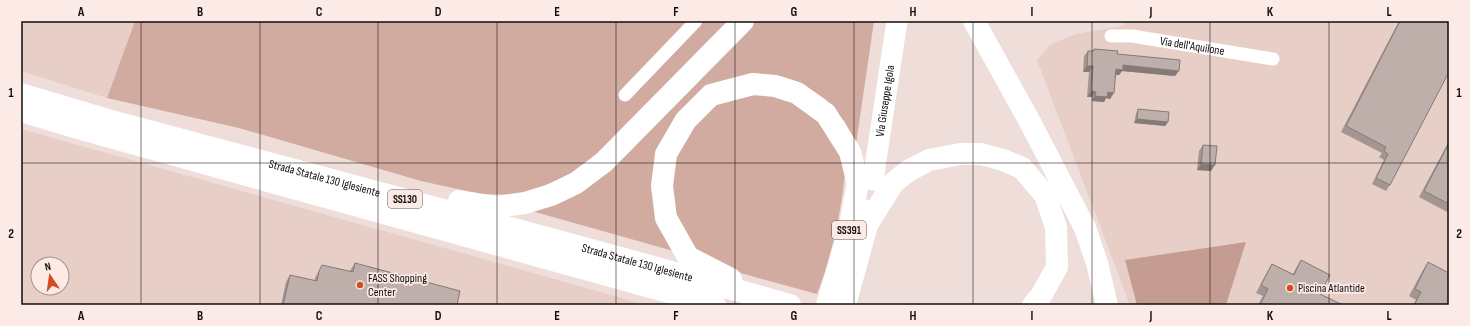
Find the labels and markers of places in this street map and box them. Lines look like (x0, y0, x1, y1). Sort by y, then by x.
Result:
place label: FASS Shopping Center (368, 271, 427, 300)
marker: FASS Shopping Center (355, 280, 365, 290)
place label: Piscina Atlantide (1298, 281, 1365, 296)
marker: Piscina Atlantide (1285, 283, 1295, 293)

